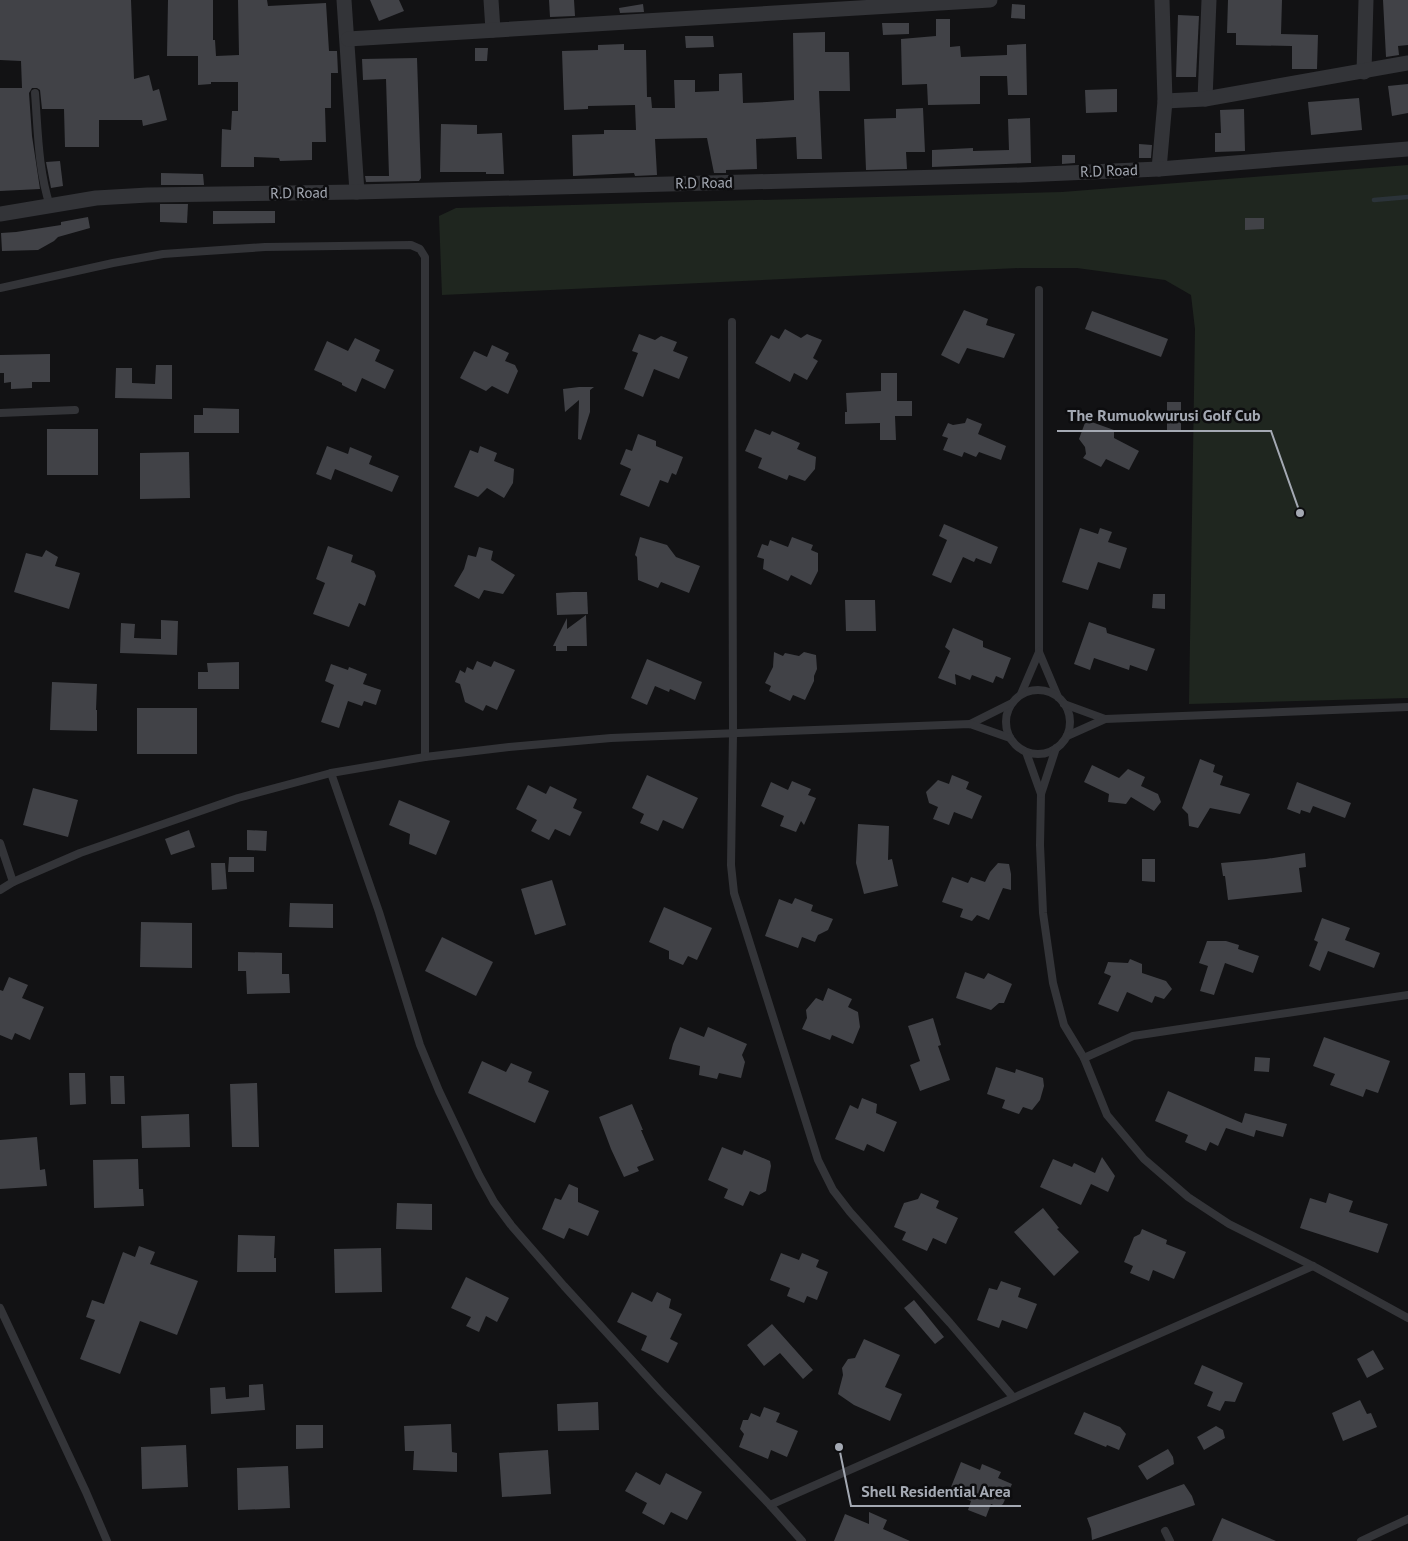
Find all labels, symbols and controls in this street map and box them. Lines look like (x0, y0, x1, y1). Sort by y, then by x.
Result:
street label: R.D Road (1080, 160, 1138, 181)
street label: R.D Road (675, 172, 733, 193)
street label: R.D Road (270, 182, 328, 203)
callout: The Rumuokwurusi Golf Cub (1057, 400, 1271, 431)
text: The Rumuokwurusi Golf Cub (1067, 405, 1261, 425)
callout: Shell Residential Area (851, 1475, 1021, 1506)
text: Shell Residential Area (861, 1481, 1011, 1501)

